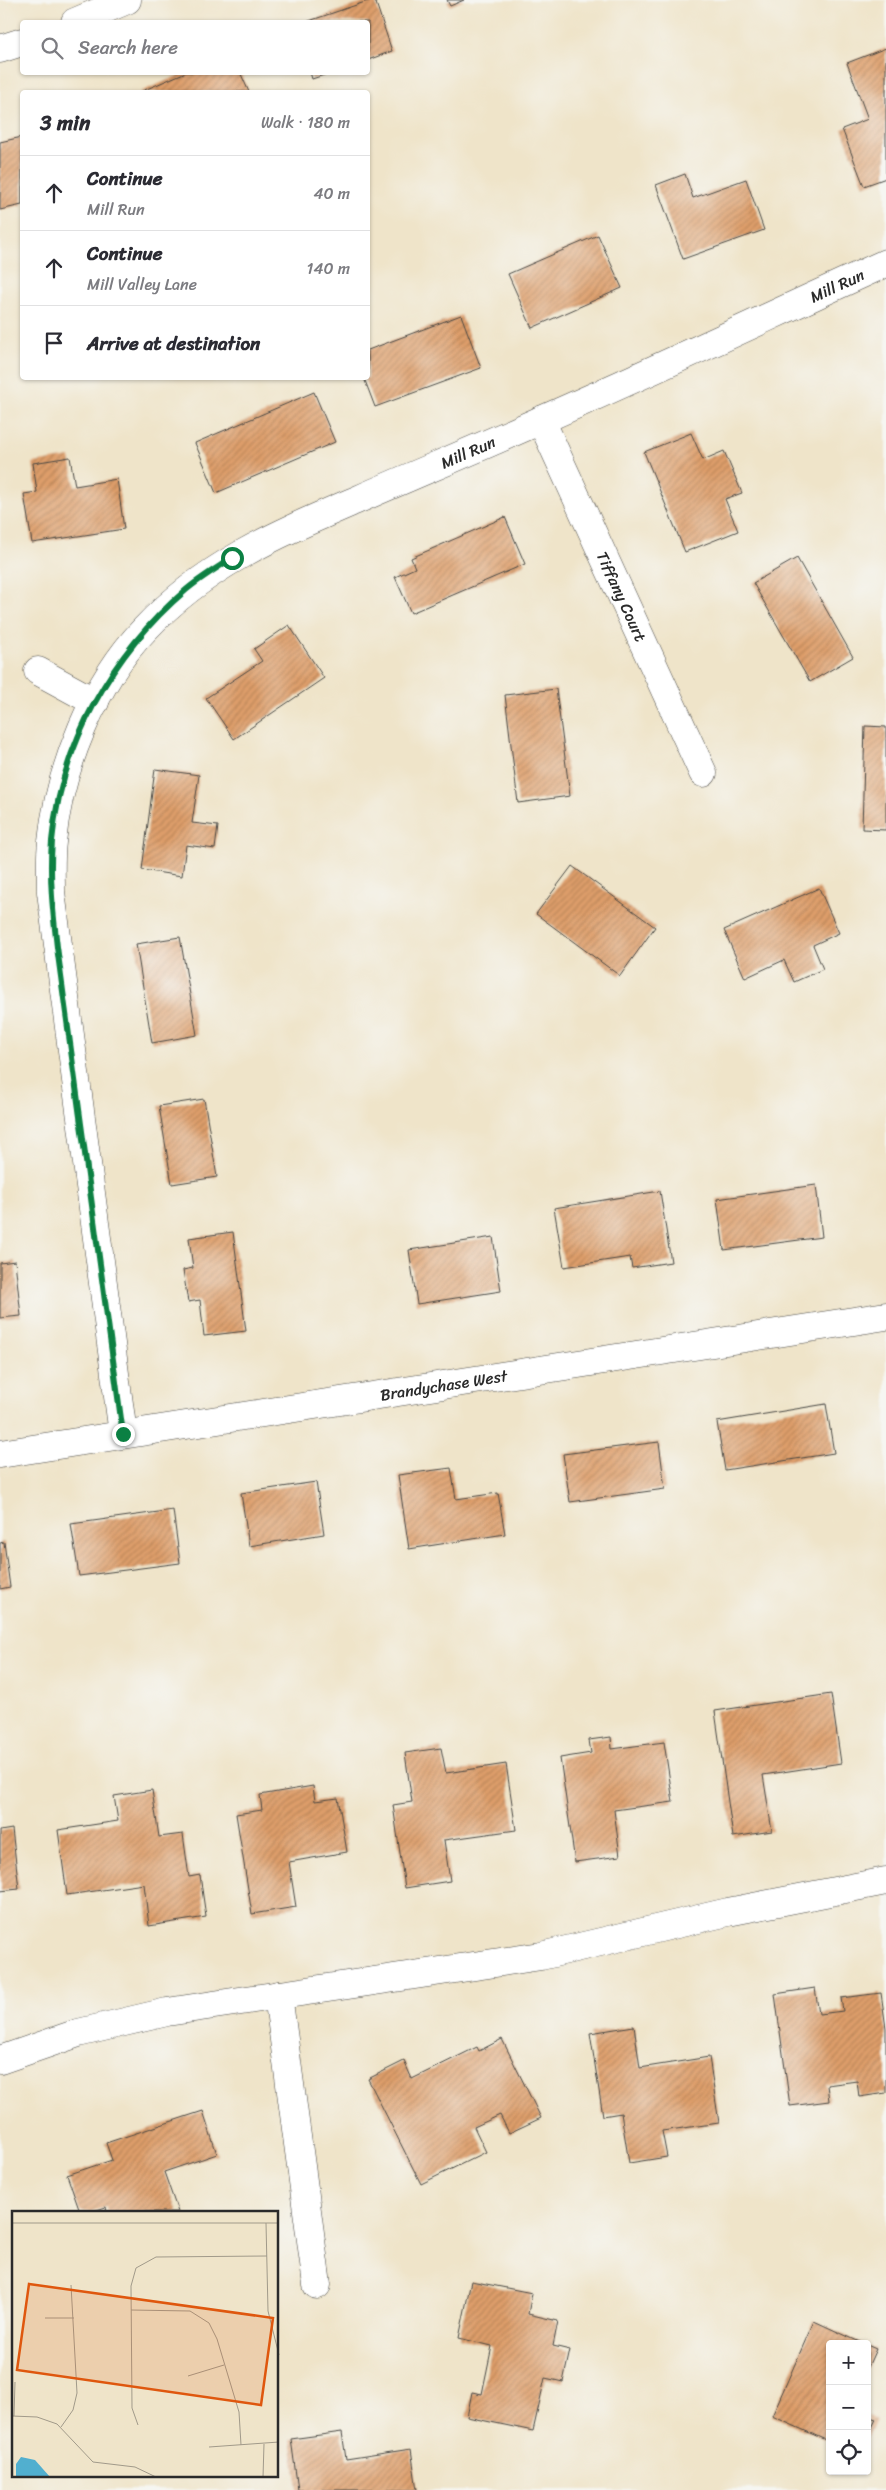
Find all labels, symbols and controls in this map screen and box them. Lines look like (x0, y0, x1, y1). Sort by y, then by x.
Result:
search box (20, 20, 370, 75)
text: Search here (78, 31, 178, 64)
icon: search (38, 34, 66, 62)
text: 3 min (40, 104, 90, 142)
text: Walk · 180 m (261, 108, 350, 137)
text: Continue (87, 162, 163, 195)
icon: ahead (40, 179, 68, 207)
text: 40 m (313, 179, 350, 208)
text: Mill Run (87, 195, 145, 224)
text: Continue (87, 237, 163, 270)
icon: ahead (40, 254, 68, 282)
text: 140 m (307, 254, 350, 283)
street label: Mill Run (805, 260, 870, 311)
text: Mill Valley Lane (87, 270, 197, 299)
text: Arrive at destination (87, 327, 260, 360)
icon: arrive (40, 329, 68, 357)
street label: Mill Run (436, 427, 501, 477)
street label: Tiffany Court (589, 546, 655, 646)
route start (221, 547, 244, 570)
street label: Brandychase West (378, 1361, 510, 1409)
route end (112, 1423, 135, 1446)
inset map (12, 2211, 279, 2478)
map controls (826, 2340, 871, 2475)
button: + (826, 2340, 871, 2385)
button: − (826, 2385, 871, 2430)
button: locate (826, 2430, 871, 2475)

